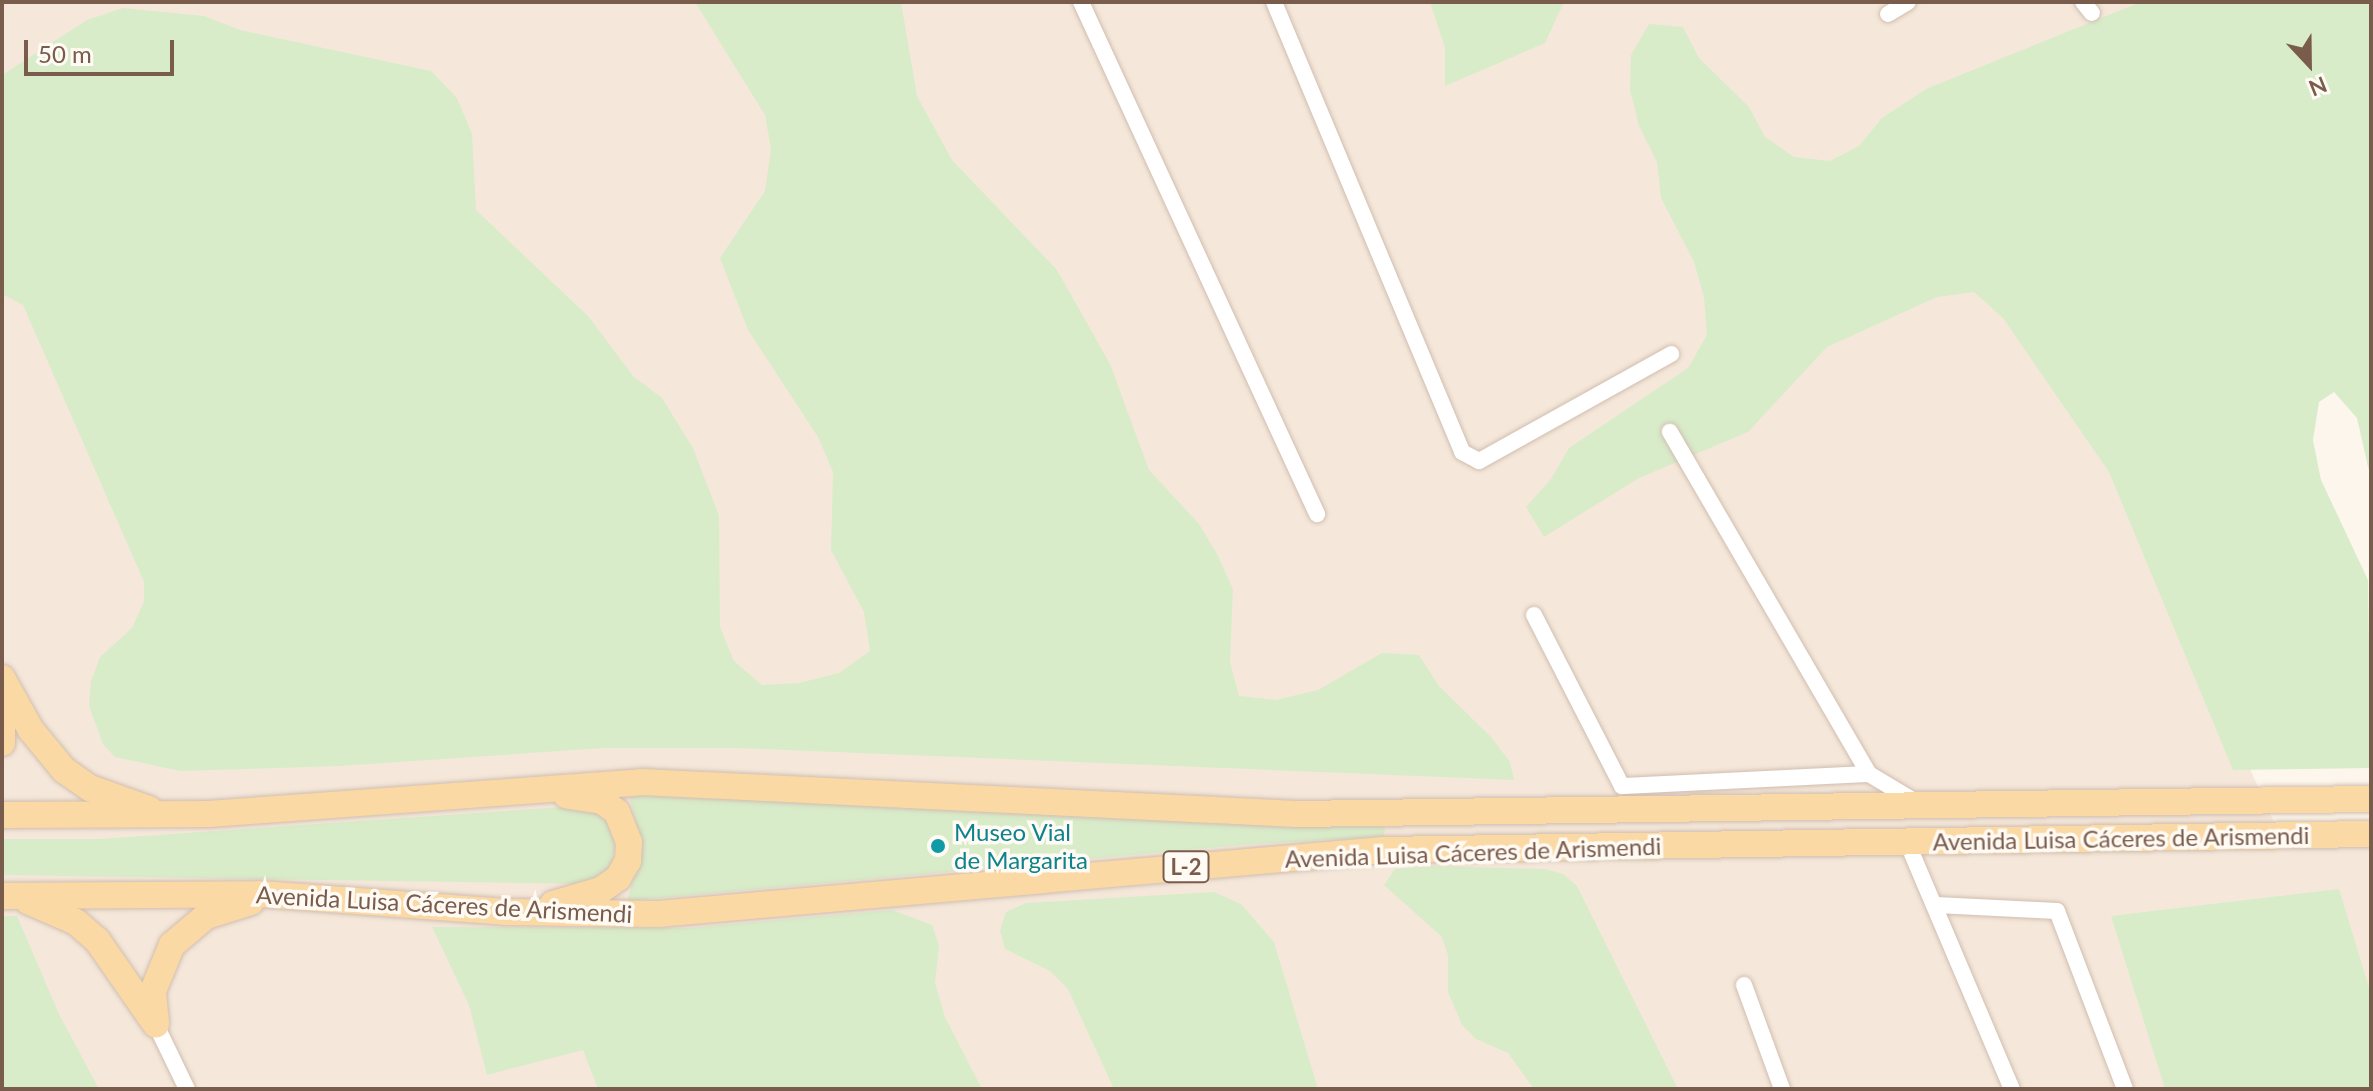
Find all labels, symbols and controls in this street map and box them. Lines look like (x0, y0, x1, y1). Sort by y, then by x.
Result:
scale bar (28, 24, 178, 74)
north arrow (2269, 24, 2349, 104)
text: 50 m (38, 39, 92, 68)
text: N (2305, 71, 2331, 102)
place label: Museo Vial de Margarita (954, 818, 1088, 874)
street label: Avenida Luisa Cáceres de Arismendi (1932, 820, 2310, 856)
street label: Avenida Luisa Cáceres de Arismendi (1284, 831, 1662, 873)
marker: Museo Vial de Margarita (929, 837, 947, 855)
road number: L-2 (1162, 849, 1210, 885)
street label: Avenida Luisa Cáceres de Arismendi (255, 880, 633, 928)

